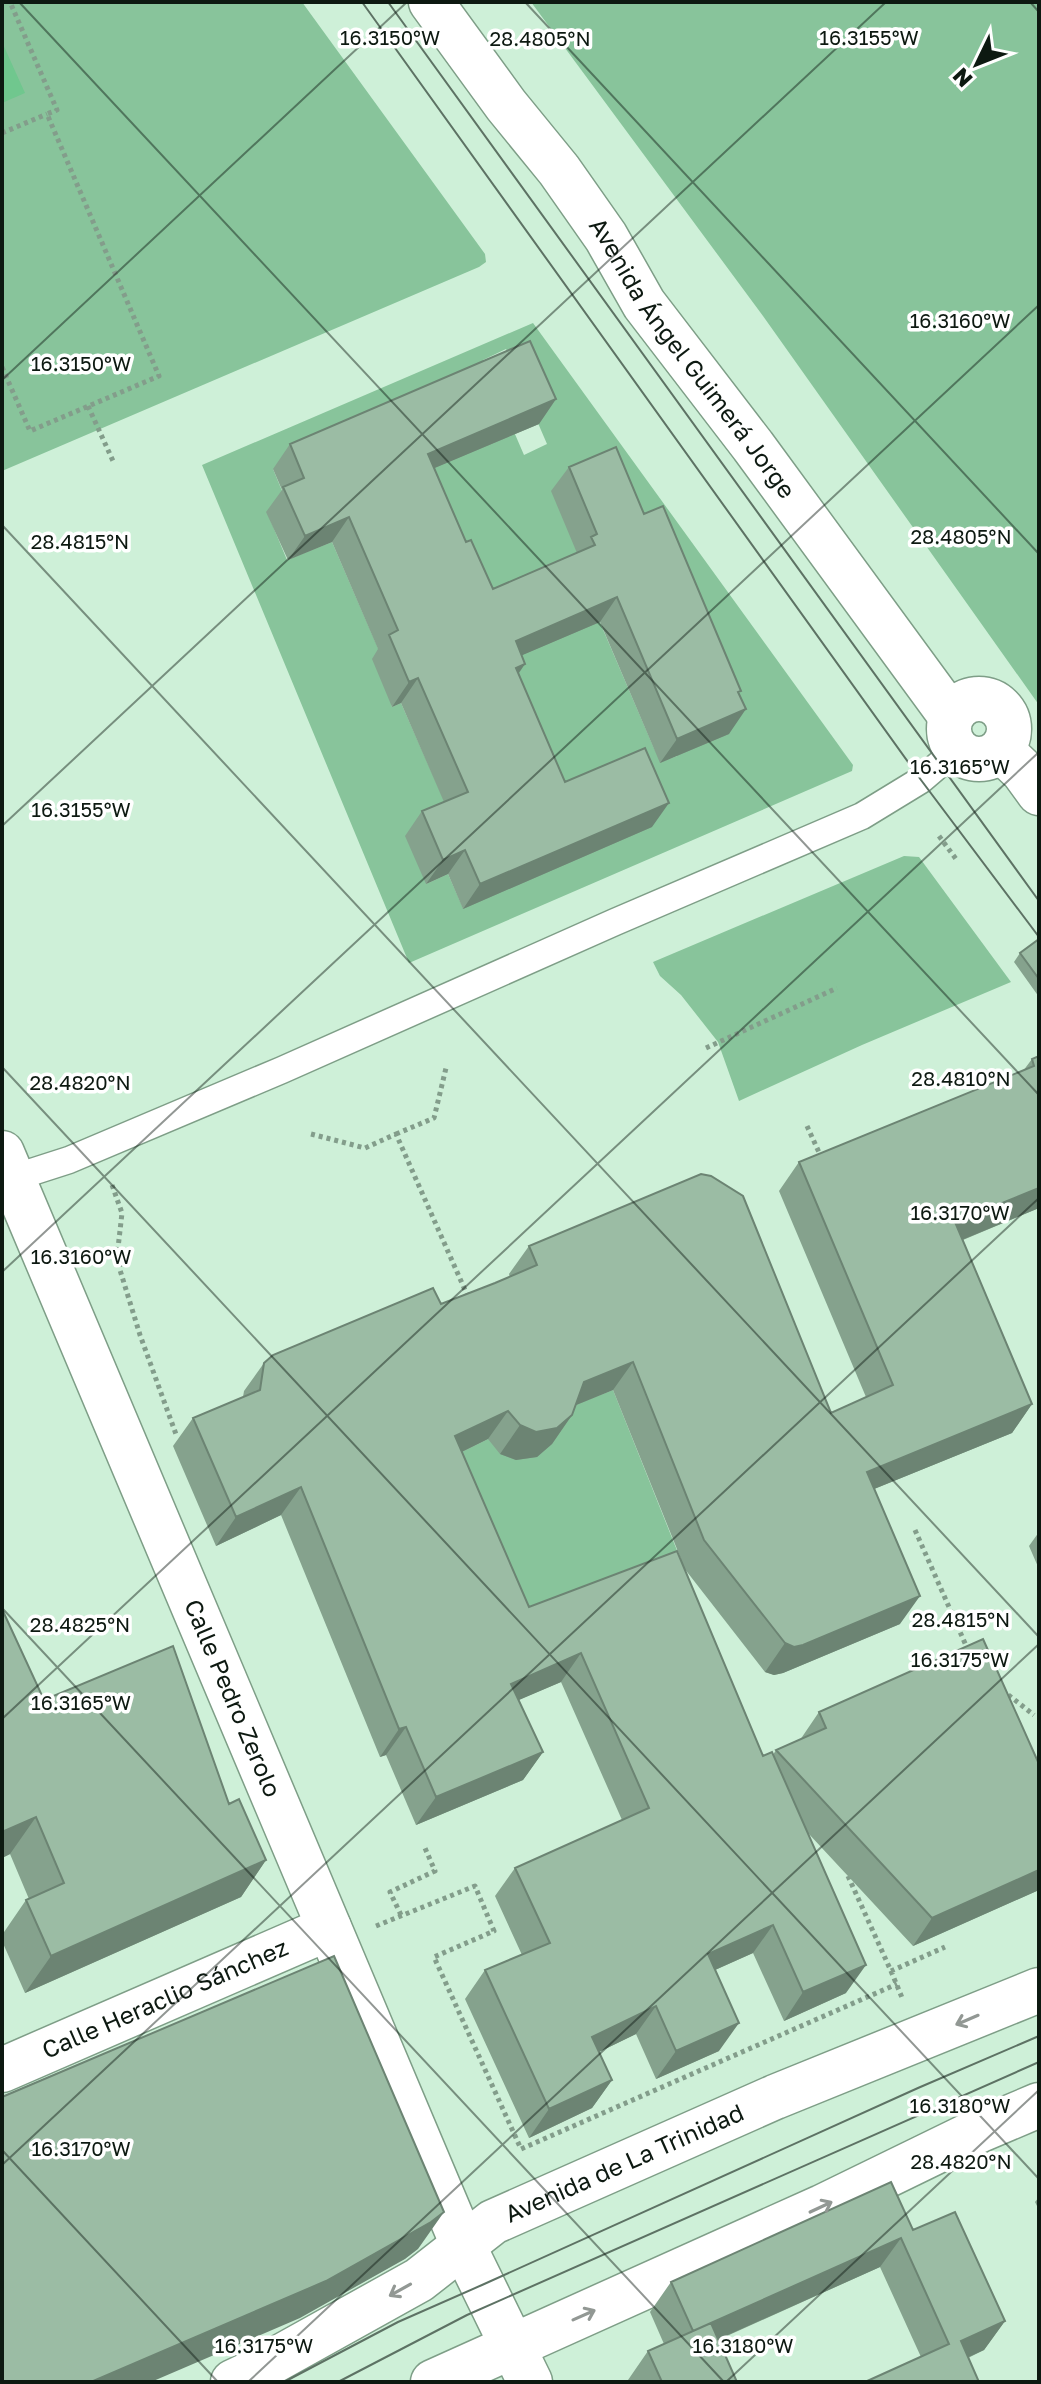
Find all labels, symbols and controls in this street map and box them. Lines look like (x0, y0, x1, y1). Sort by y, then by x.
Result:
north arrow (937, 24, 1017, 104)
text: 16.3150°W (340, 25, 440, 49)
text: 16.3155°W (819, 25, 919, 49)
text: 28.4805°N (489, 26, 591, 50)
text: N (946, 63, 978, 93)
street label: Avenida Ángel Guimerá Jorge (584, 212, 802, 503)
text: 16.3160°W (910, 308, 1010, 332)
text: 16.3150°W (31, 351, 131, 375)
text: 28.4805°N (910, 524, 1012, 548)
text: 28.4815°N (31, 529, 129, 553)
text: 16.3165°W (910, 754, 1010, 778)
text: 16.3155°W (31, 797, 131, 821)
text: 28.4810°N (911, 1066, 1011, 1090)
text: 28.4820°N (29, 1070, 131, 1094)
text: 16.3170°W (910, 1200, 1010, 1224)
text: 16.3160°W (31, 1244, 131, 1268)
street label: Calle Pedro Zerolo (179, 1595, 288, 1801)
text: 28.4815°N (912, 1607, 1010, 1631)
text: 28.4825°N (30, 1612, 130, 1636)
text: 16.3175°W (911, 1647, 1009, 1671)
text: 16.3165°W (31, 1690, 131, 1714)
street label: Calle Heraclio Sánchez (37, 1932, 292, 2064)
one-way arrow (955, 2013, 980, 2028)
text: 16.3180°W (910, 2093, 1010, 2117)
street label: Avenida de La Trinidad (500, 2097, 748, 2228)
text: 16.3170°W (31, 2136, 131, 2160)
text: 28.4820°N (910, 2149, 1012, 2173)
one-way arrow (809, 2199, 833, 2214)
one-way arrow (389, 2282, 412, 2298)
one-way arrow (572, 2307, 596, 2322)
text: 16.3175°W (215, 2333, 313, 2357)
text: 16.3180°W (693, 2333, 793, 2357)

